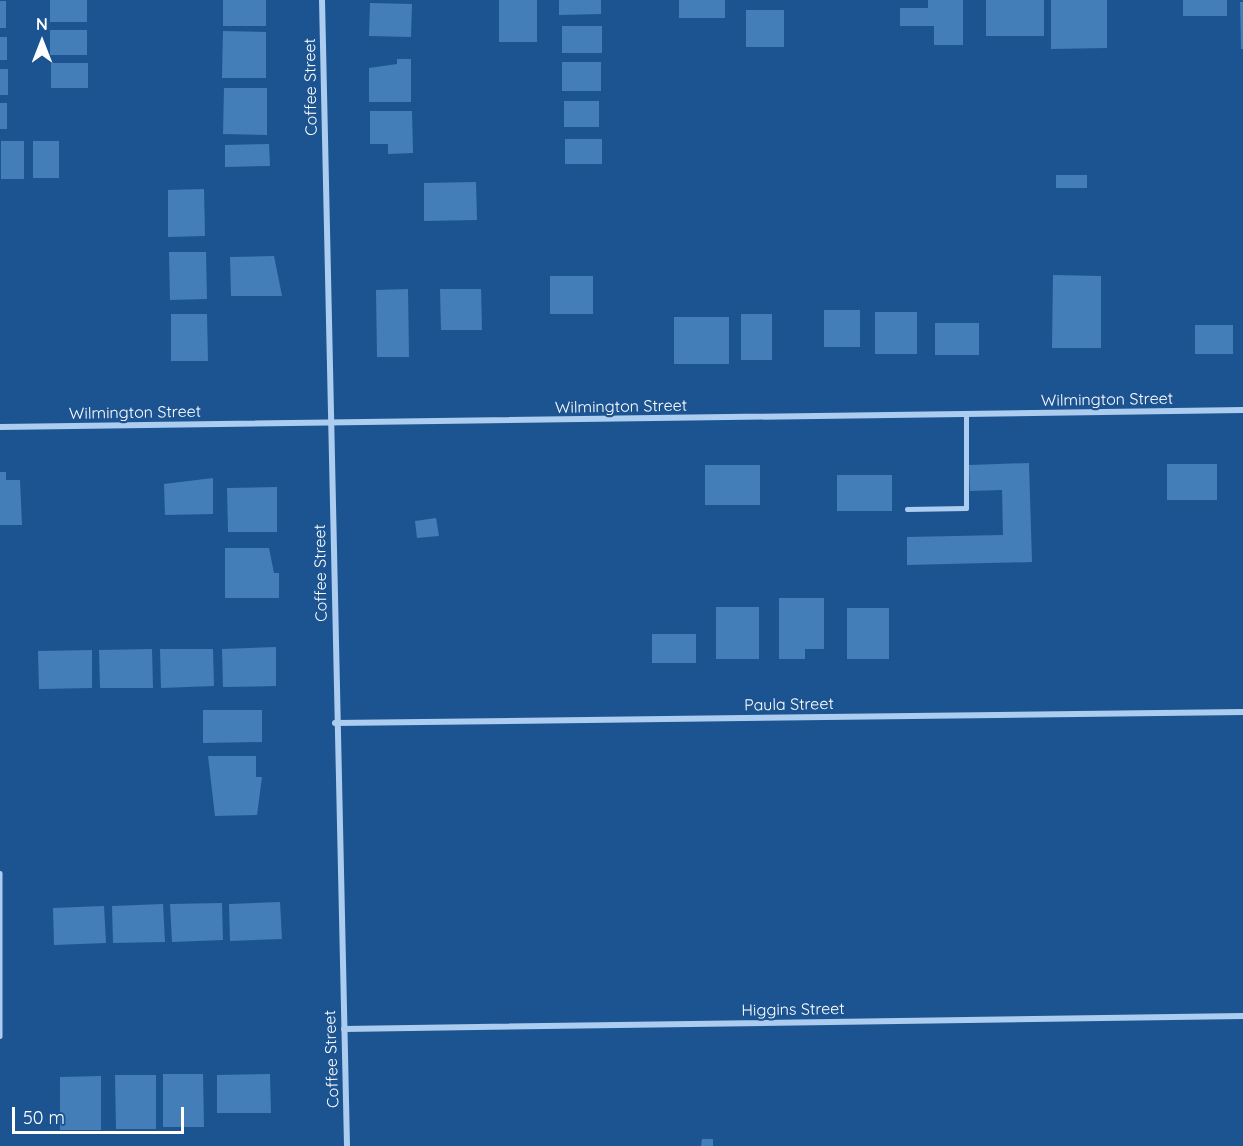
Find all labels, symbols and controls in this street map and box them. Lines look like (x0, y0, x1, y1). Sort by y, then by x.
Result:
north arrow (12, 12, 72, 72)
text: N (36, 14, 48, 34)
street label: Coffee Street (300, 38, 320, 136)
street label: Wilmington Street (1041, 388, 1173, 410)
street label: Wilmington Street (555, 395, 687, 417)
street label: Wilmington Street (69, 401, 201, 423)
street label: Coffee Street (310, 524, 330, 622)
street label: Paula Street (744, 694, 834, 714)
street label: Higgins Street (741, 999, 845, 1019)
street label: Coffee Street (320, 1010, 342, 1108)
scale bar (15, 1095, 188, 1133)
text: 50 m (23, 1106, 65, 1129)

